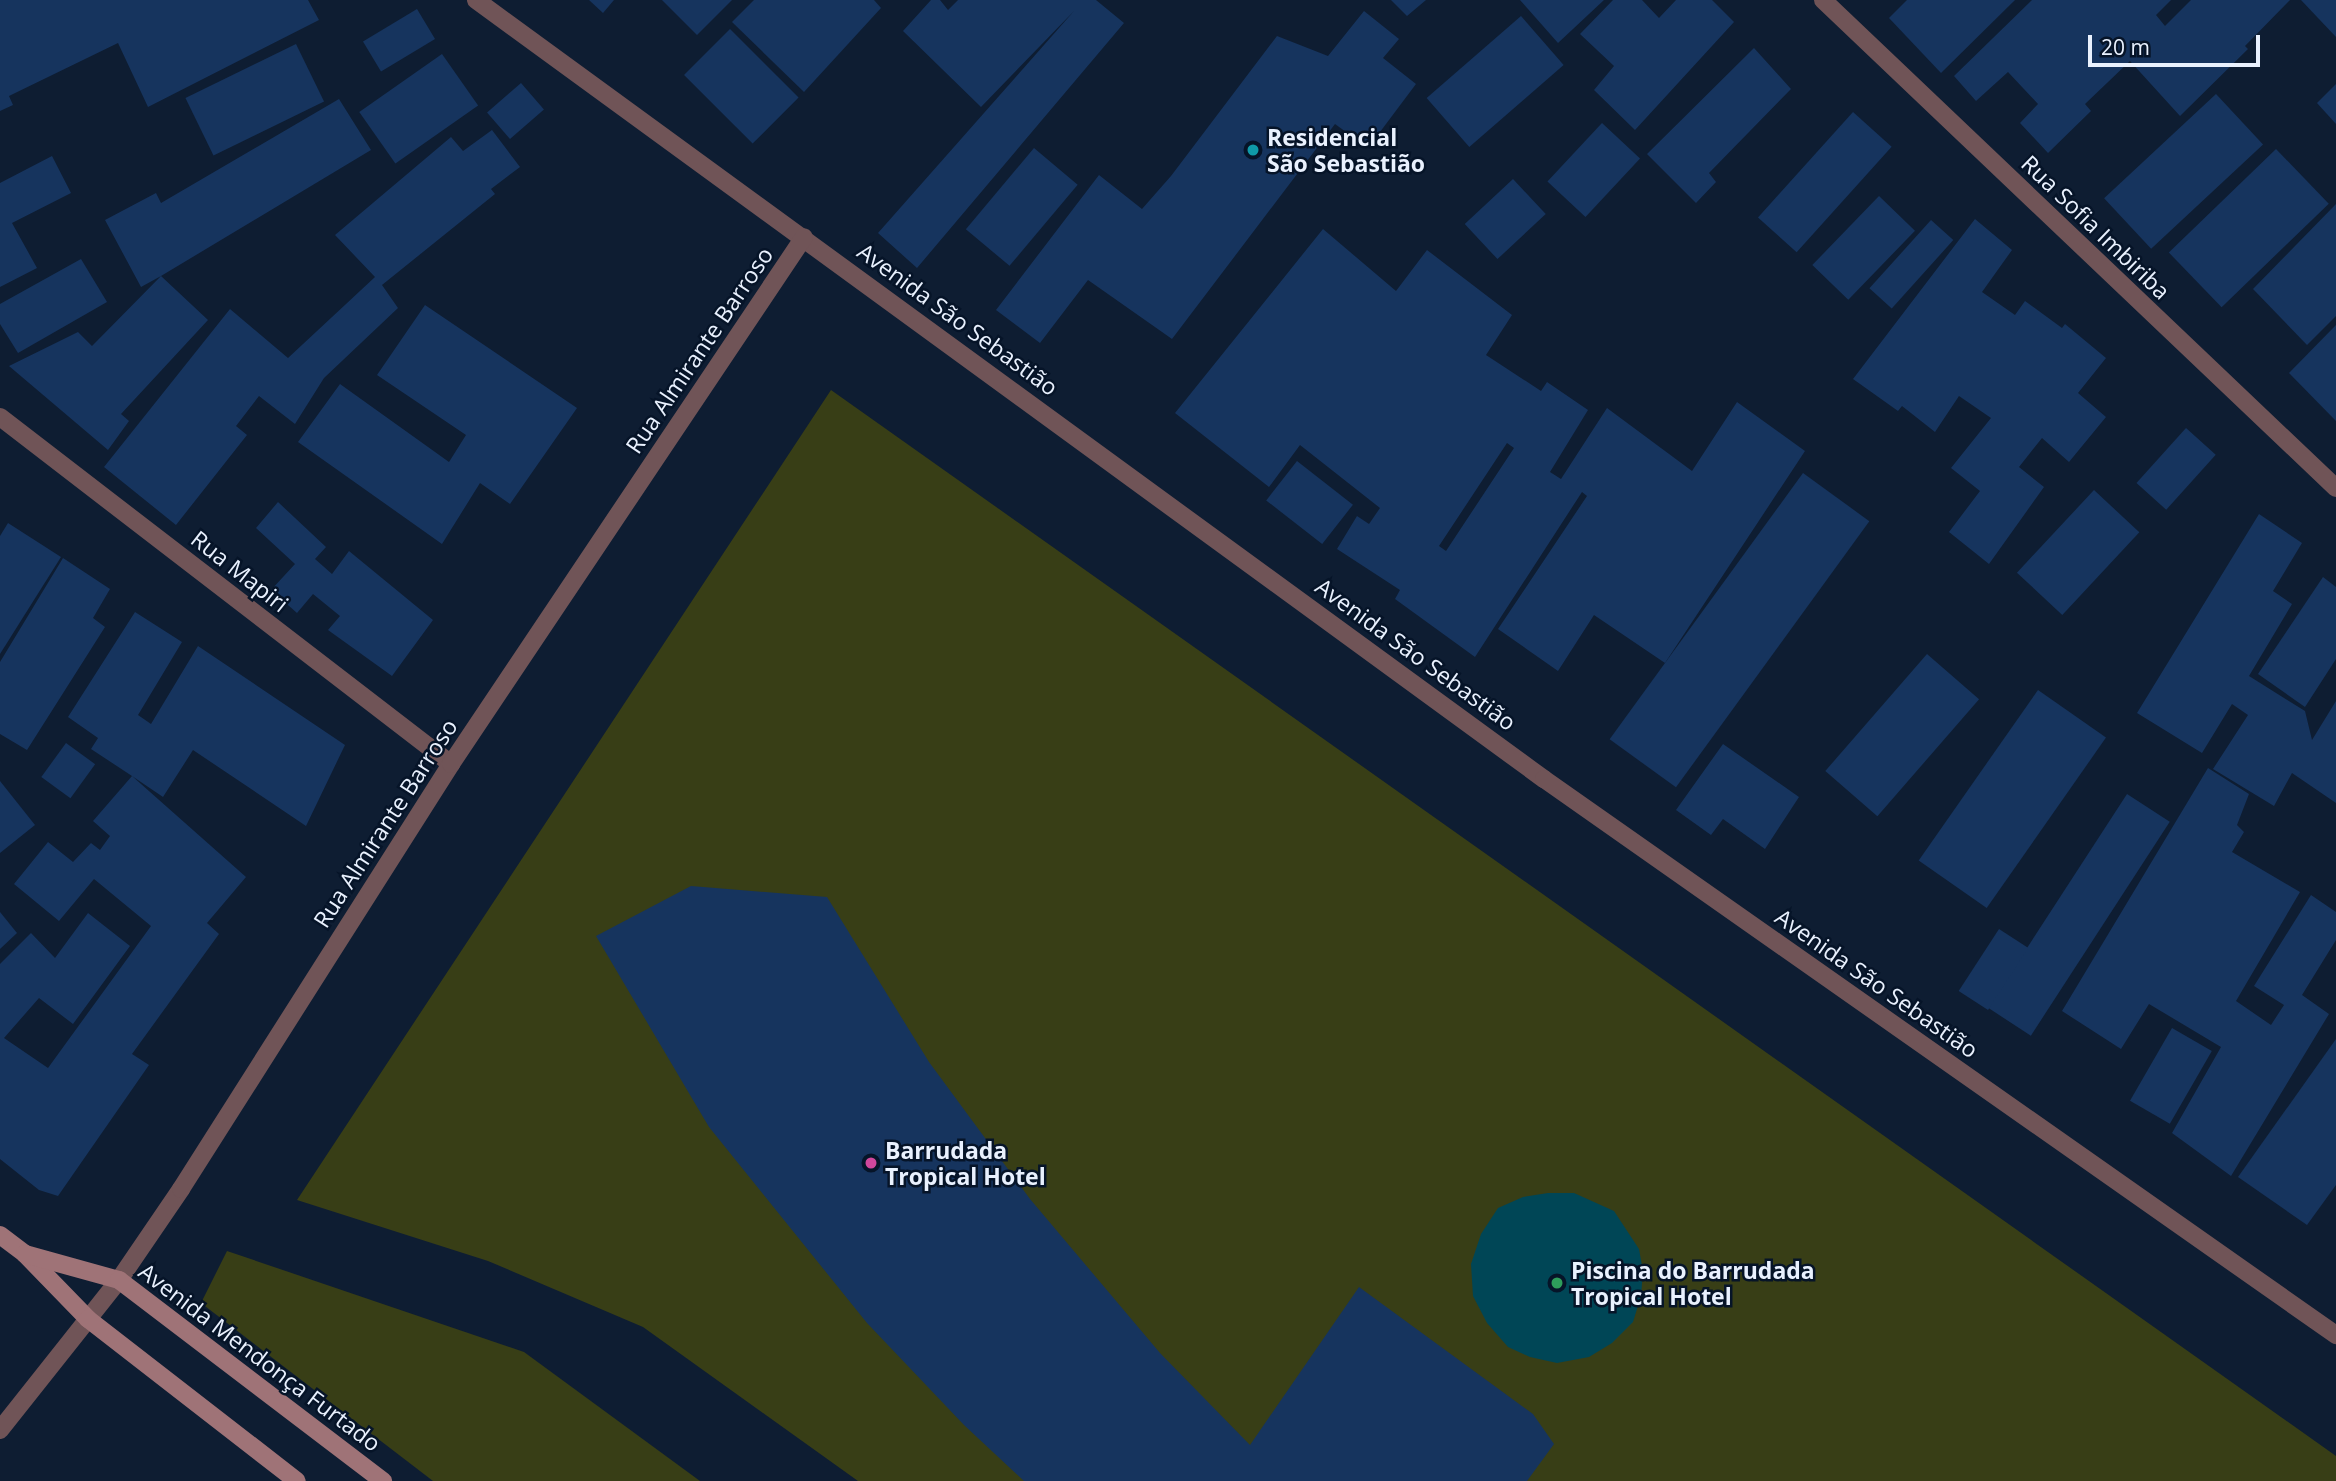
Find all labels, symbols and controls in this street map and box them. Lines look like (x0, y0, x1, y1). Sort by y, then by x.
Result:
scale bar (2091, 21, 2262, 65)
text: 20 m (2101, 33, 2150, 61)
place label: Residencial São Sebastião (1267, 123, 1425, 177)
marker: Residencial São Sebastião (1245, 142, 1261, 158)
street label: Rua Sofia Imbiriba (2016, 149, 2176, 305)
street label: Avenida São Sebastião (852, 237, 1064, 401)
street label: Rua Almirante Barroso (620, 242, 778, 458)
street label: Rua Mapiri (186, 525, 294, 617)
street label: Avenida São Sebastião (1310, 572, 1522, 736)
street label: Rua Almirante Barroso (307, 714, 463, 932)
street label: Avenida São Sebastião (1770, 903, 1984, 1063)
place label: Barrudada Tropical Hotel (885, 1136, 1046, 1190)
marker: Barrudada Tropical Hotel (863, 1155, 879, 1171)
place label: Piscina do Barrudada Tropical Hotel (1571, 1256, 1815, 1310)
street label: Avenida Mendonça Furtado (134, 1257, 386, 1457)
marker: Piscina do Barrudada Tropical Hotel (1549, 1275, 1565, 1291)

